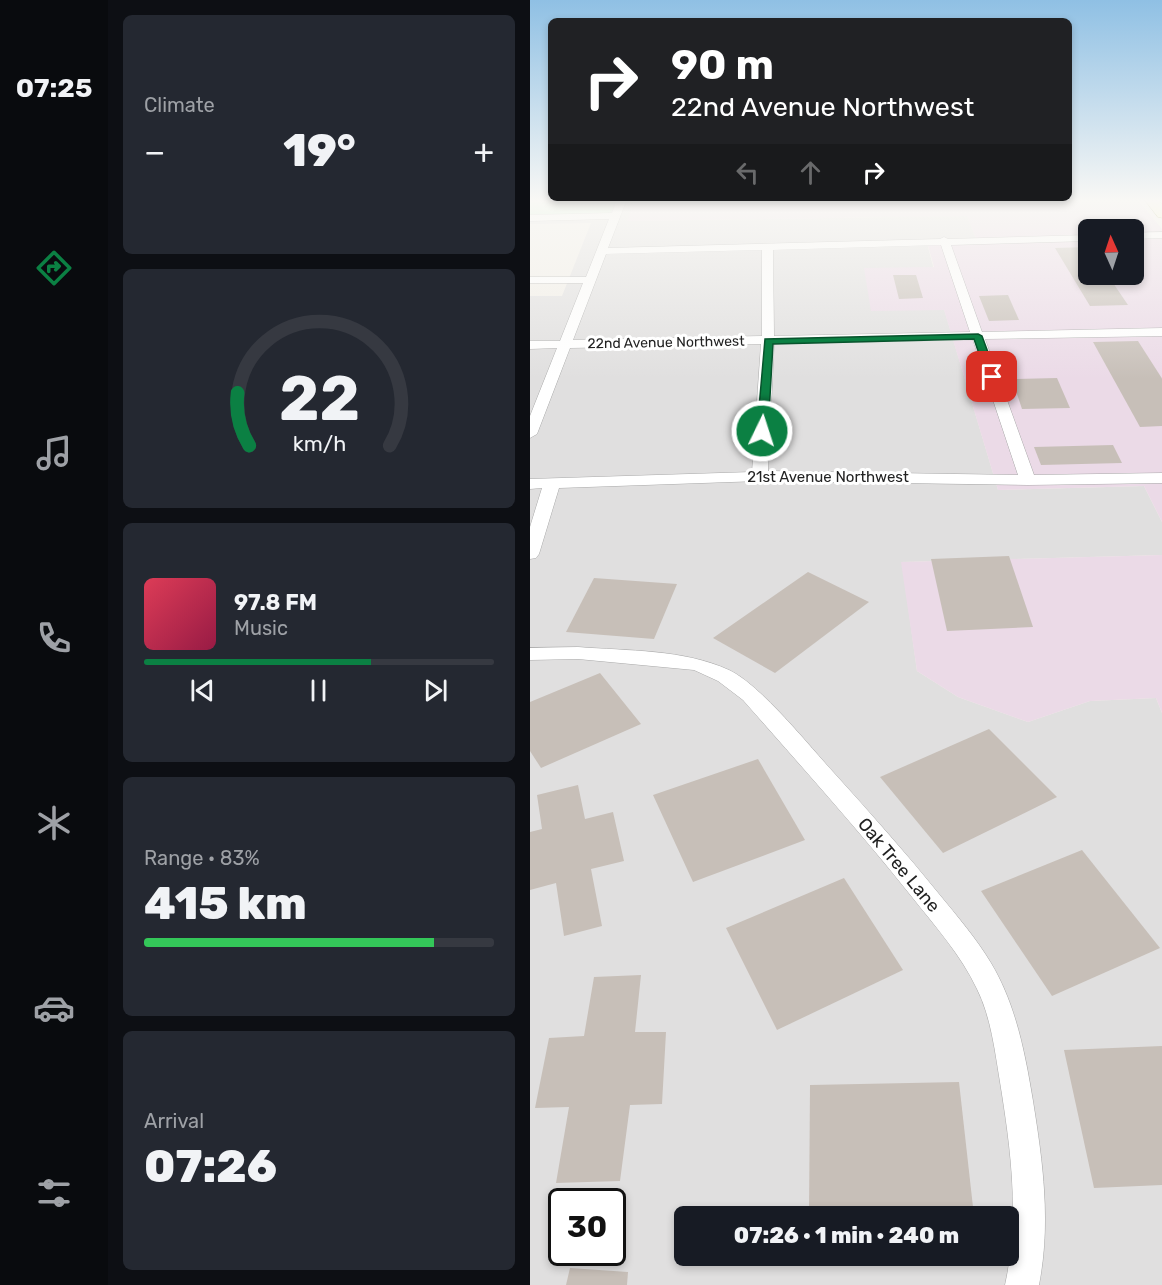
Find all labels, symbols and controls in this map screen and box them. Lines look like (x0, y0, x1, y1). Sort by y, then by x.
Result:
text: 90 m (671, 40, 774, 90)
icon: right (572, 42, 650, 120)
text: 07:25 (16, 72, 92, 104)
text: 22nd Avenue Northwest (671, 91, 974, 123)
text: Climate (144, 93, 215, 117)
text: 19° (283, 124, 356, 177)
text: − (144, 132, 165, 171)
text: + (473, 132, 494, 171)
icon: left (731, 156, 764, 189)
icon: ahead (794, 156, 827, 189)
icon: right (857, 156, 890, 189)
north arrow (1078, 219, 1144, 285)
map controls (1078, 219, 1144, 285)
icon: directions (33, 247, 75, 289)
street label: 22nd Avenue Northwest (587, 333, 745, 352)
pin (966, 351, 1017, 402)
icon: arrive (975, 360, 1008, 393)
text: 22 (278, 362, 360, 436)
position arrow (730, 399, 794, 463)
text: km/h (292, 431, 346, 456)
icon: music (33, 432, 75, 474)
street label: 21st Avenue Northwest (747, 468, 909, 486)
text: 97.8 FM (234, 589, 317, 616)
text: Music (234, 616, 288, 640)
icon: phone (33, 617, 75, 659)
icon: previous (186, 674, 219, 707)
icon: pause (302, 674, 335, 707)
icon: next (419, 674, 452, 707)
icon: climate (33, 802, 75, 844)
street label: Oak Tree Lane (853, 813, 945, 917)
text: Range · 83% (144, 846, 260, 870)
text: 415 km (144, 877, 307, 930)
icon: car (33, 987, 75, 1029)
text: Arrival (144, 1109, 204, 1133)
text: 07:26 (144, 1140, 277, 1193)
icon: filters (33, 1172, 75, 1214)
speed limit sign: 30 (548, 1188, 626, 1266)
text: 07:26 · 1 min · 240 m (734, 1222, 959, 1249)

